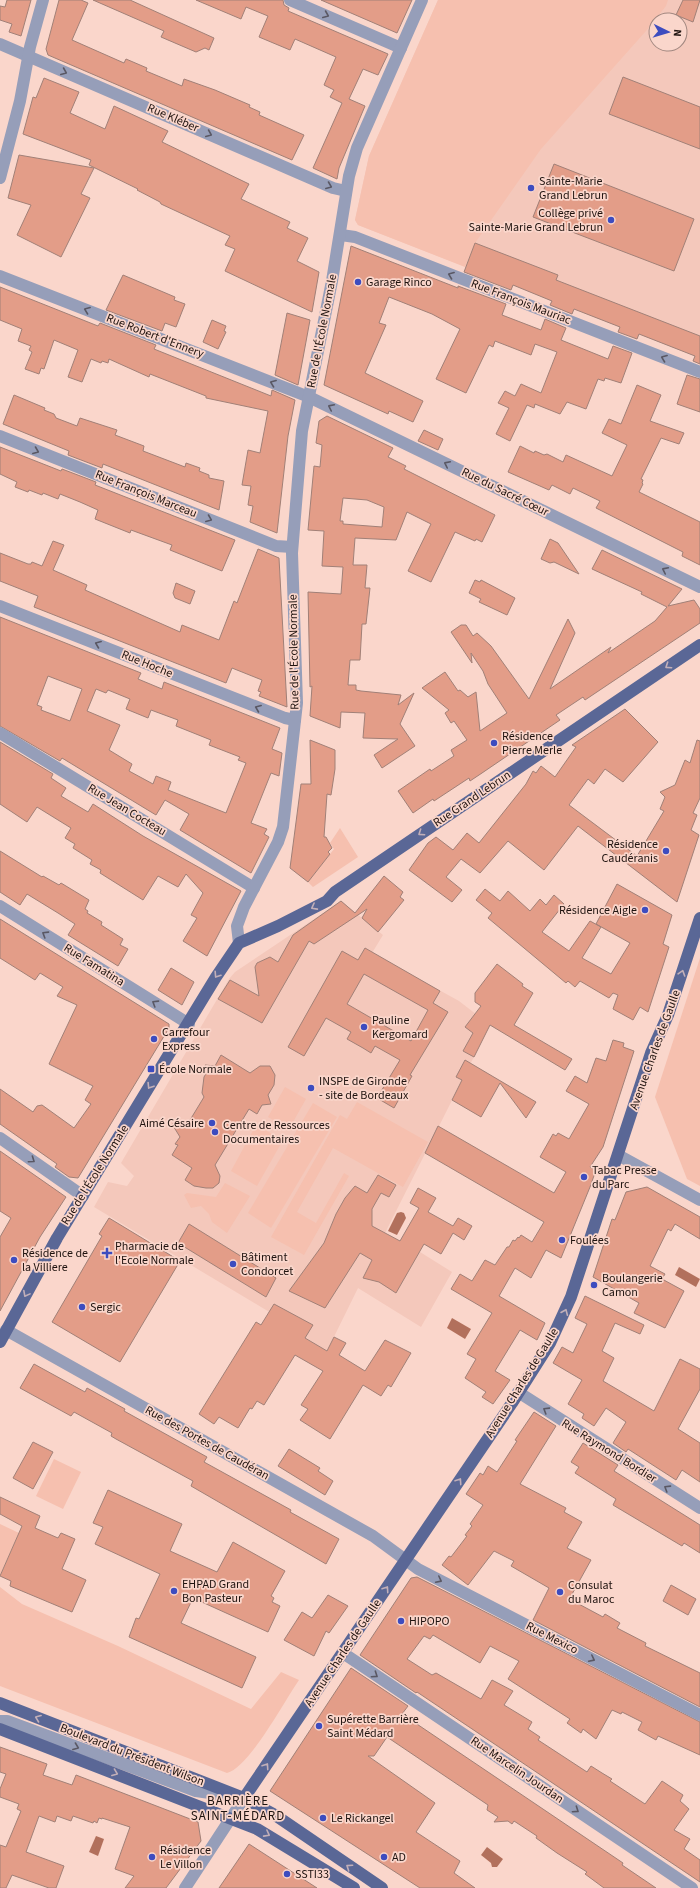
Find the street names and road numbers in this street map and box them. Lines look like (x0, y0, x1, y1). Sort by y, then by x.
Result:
street label: Rue Kléber (145, 100, 202, 137)
street label: Rue de l'École Normale (303, 273, 341, 389)
street label: Rue François Mauriac (469, 275, 574, 329)
street label: Rue Robert d'Ennery (104, 310, 207, 363)
street label: Rue du Sacré Cœur (458, 463, 552, 521)
street label: Rue François Marceau (93, 466, 199, 522)
street label: Rue de l'École Normale (284, 594, 304, 710)
street label: Rue Hoche (119, 646, 175, 682)
street label: Rue Grand Lebrun (430, 767, 514, 831)
street label: Rue Jean Cocteau (84, 780, 170, 840)
street label: Rue Famatina (60, 940, 128, 990)
street label: Avenue Charles de Gaulle (625, 988, 685, 1112)
street label: Rue de l'École Normale (57, 1121, 133, 1229)
street label: Avenue Charles de Gaulle (481, 1325, 563, 1441)
street label: Rue des Portes de Caudéran (142, 1402, 272, 1484)
street label: Rue Raymond Bordier (558, 1415, 661, 1488)
street label: Avenue Charles de Gaulle (301, 1596, 385, 1710)
street label: Rue Mexico (523, 1618, 581, 1658)
street label: Boulevard du Président Wilson (57, 1720, 207, 1790)
street label: Rue Marcelin Jourdan (467, 1733, 567, 1807)

